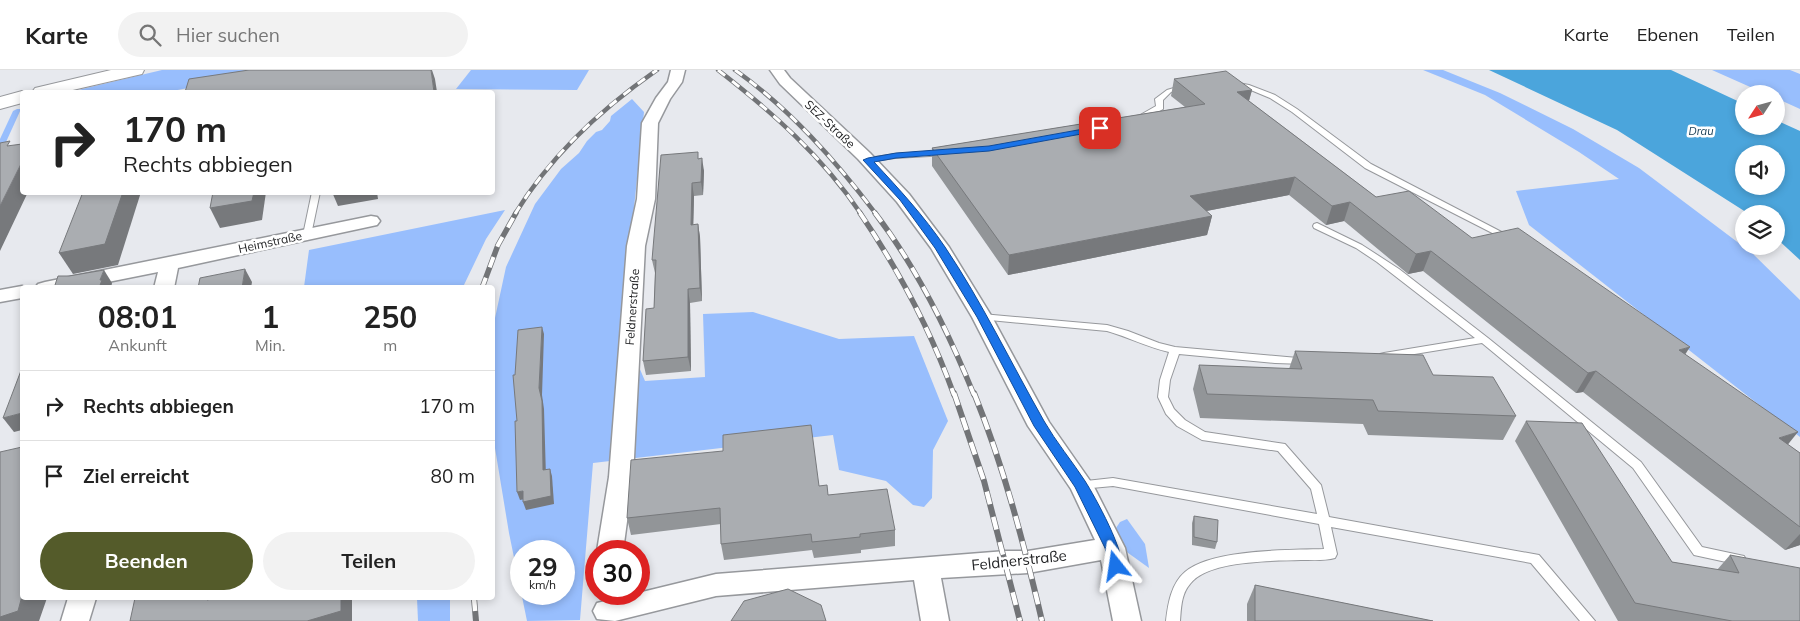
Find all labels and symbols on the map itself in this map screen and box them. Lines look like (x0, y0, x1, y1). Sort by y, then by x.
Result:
north arrow (1735, 85, 1785, 135)
street label: SEZ-Straße (802, 97, 858, 151)
pin (1079, 107, 1121, 149)
water label: Drau (1688, 124, 1714, 138)
street label: Heimstraße (237, 228, 303, 256)
street label: Feldnerstraße (622, 268, 642, 346)
position arrow (1089, 539, 1141, 591)
speed limit sign: 30 (585, 540, 650, 605)
street label: Feldnerstraße (970, 546, 1068, 574)

